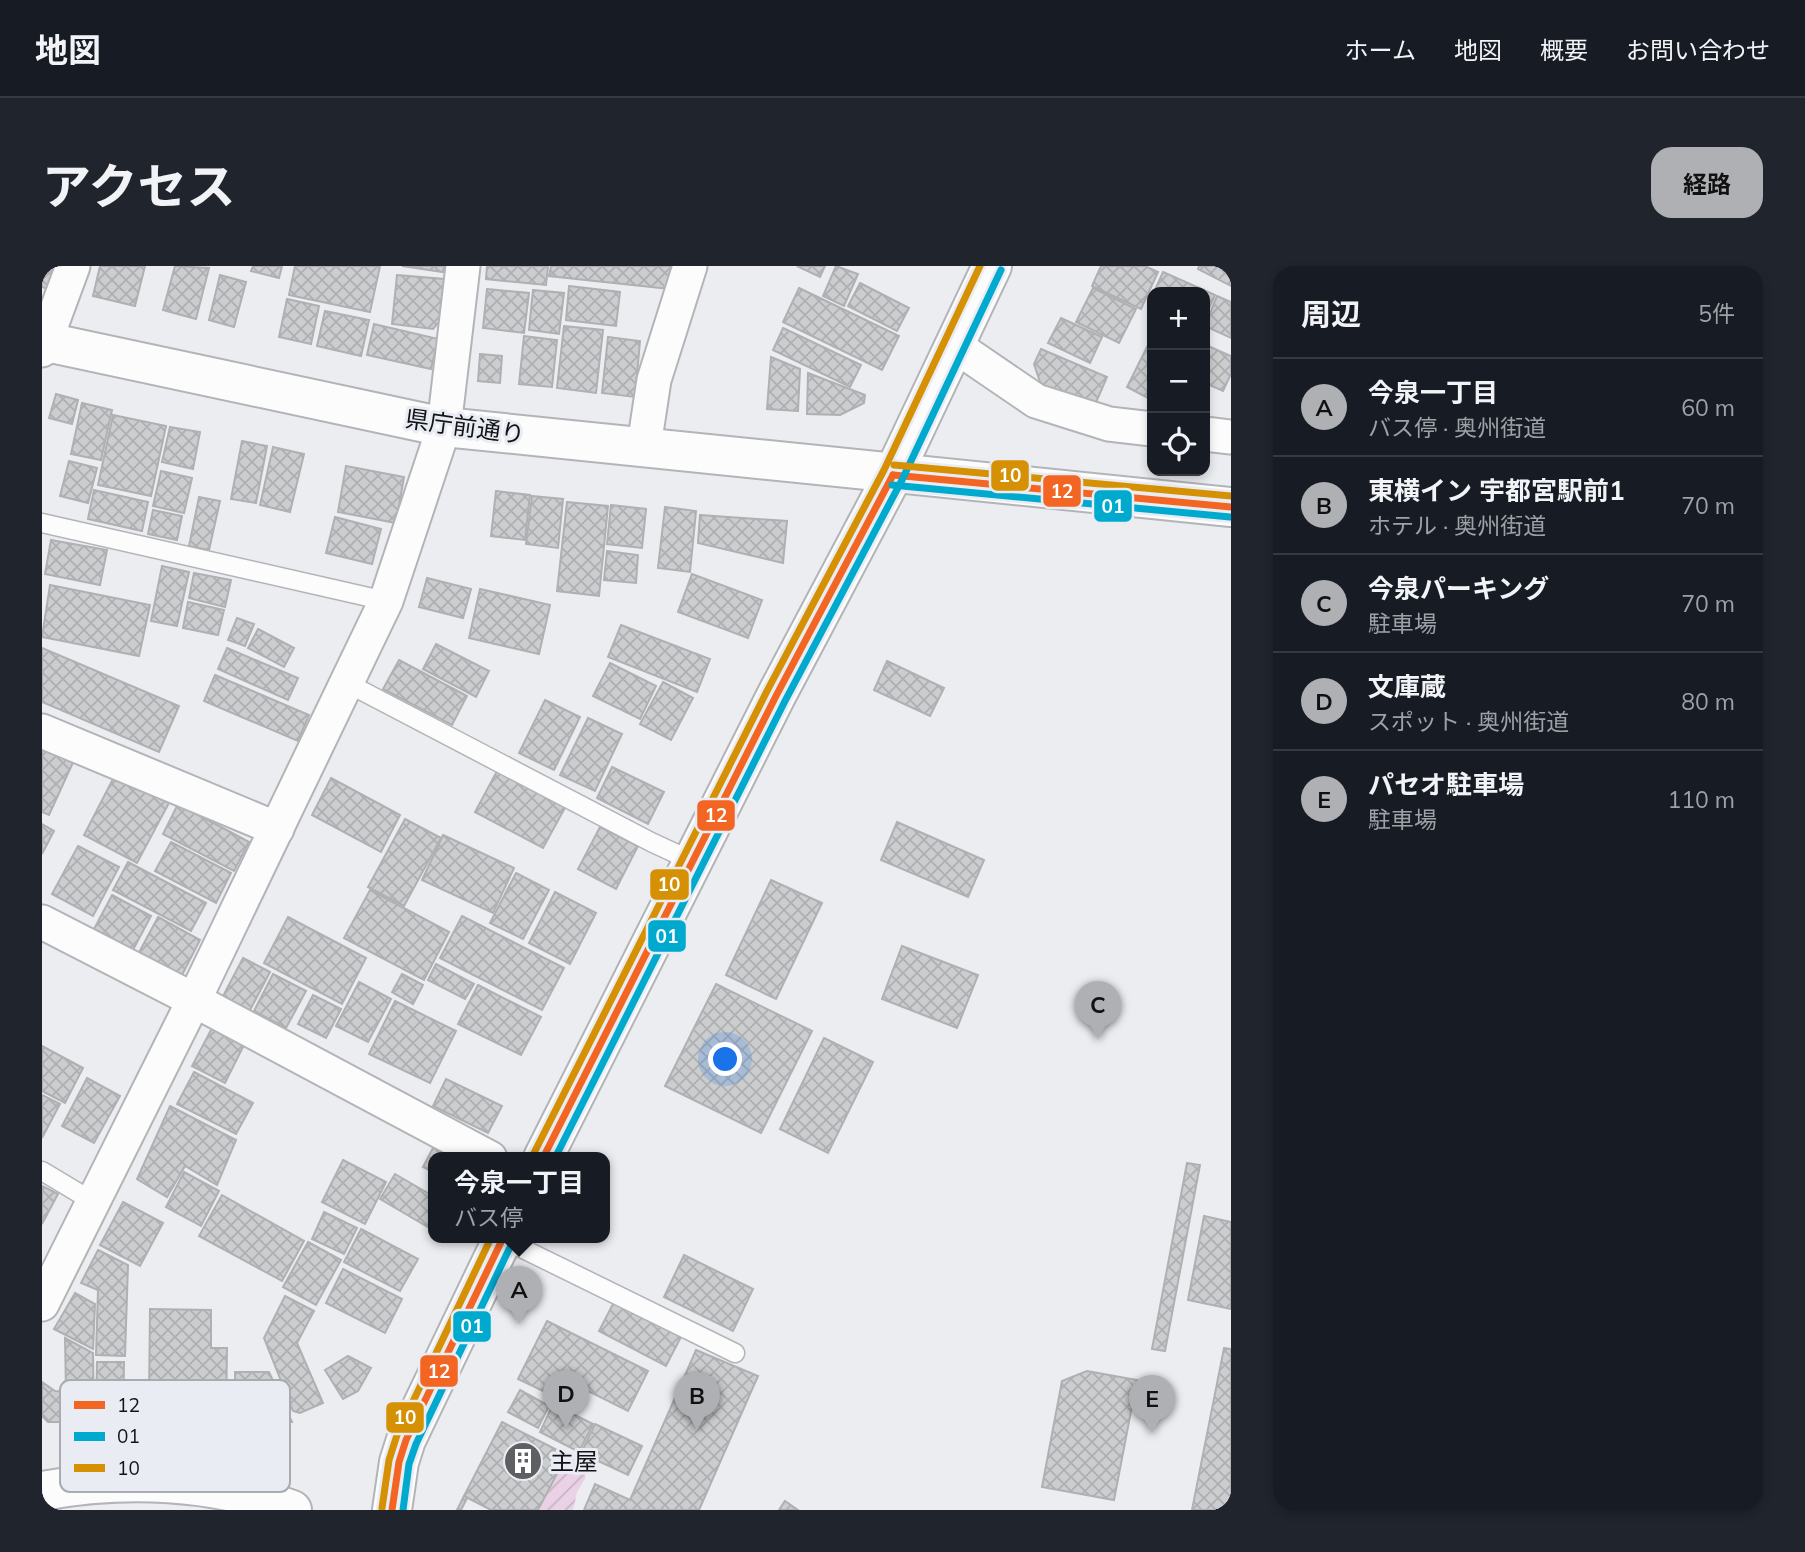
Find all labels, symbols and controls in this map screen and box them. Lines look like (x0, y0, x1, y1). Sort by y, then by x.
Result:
text: 地図 (35, 29, 101, 70)
text: ホーム (1345, 35, 1416, 65)
text: 地図 (1454, 35, 1502, 65)
text: 概要 (1540, 35, 1588, 65)
text: お問い合わせ (1626, 35, 1770, 65)
button: 経路 (1651, 147, 1763, 218)
text: アクセス (42, 155, 236, 216)
map controls (1147, 287, 1210, 476)
button: + (1147, 287, 1210, 350)
text: 周辺 (1301, 295, 1361, 333)
text: 5件 (1698, 299, 1735, 328)
button: − (1147, 350, 1210, 413)
text: 今泉一丁目 (1368, 376, 1498, 409)
text: A (1315, 393, 1333, 422)
text: 60 m (1681, 393, 1735, 422)
street label: 県庁前通り (403, 403, 527, 449)
button: locate (1147, 413, 1210, 476)
text: バス停 · 奥州街道 (1368, 413, 1546, 442)
line badge: 10 (990, 459, 1030, 492)
text: 10 (999, 463, 1021, 487)
line badge: 12 (1042, 474, 1082, 508)
text: 東横イン 宇都宮駅前1 (1368, 474, 1625, 507)
text: 12 (1051, 479, 1073, 503)
line badge: 01 (1093, 489, 1133, 523)
text: B (1316, 491, 1332, 520)
text: 70 m (1681, 491, 1735, 520)
text: 01 (1102, 494, 1124, 518)
text: ホテル · 奥州街道 (1368, 511, 1546, 540)
text: 今泉パーキング (1368, 572, 1549, 605)
text: C (1316, 589, 1332, 618)
text: 70 m (1681, 589, 1735, 618)
text: 駐車場 (1368, 609, 1437, 638)
text: 文庫蔵 (1368, 670, 1446, 703)
text: D (1315, 687, 1333, 716)
text: 80 m (1681, 687, 1735, 716)
text: スポット · 奥州街道 (1368, 707, 1569, 736)
text: パセオ駐車場 (1368, 768, 1524, 801)
text: E (1317, 785, 1331, 814)
text: 110 m (1667, 785, 1735, 814)
line badge: 12 (696, 799, 736, 832)
text: 12 (705, 803, 727, 827)
text: 駐車場 (1368, 805, 1437, 834)
line badge: 10 (649, 868, 690, 901)
text: 10 (658, 872, 680, 896)
line badge: 01 (647, 919, 687, 953)
text: 01 (656, 924, 678, 948)
pin: C (1075, 981, 1121, 1039)
your location (708, 1042, 742, 1076)
popup (428, 1152, 610, 1243)
text: 今泉一丁目 (454, 1166, 584, 1199)
text: バス停 (454, 1203, 523, 1232)
pin: A (496, 1266, 542, 1324)
line badge: 01 (452, 1310, 492, 1343)
text: 01 (461, 1314, 483, 1338)
line badge: 12 (419, 1354, 459, 1388)
text: 12 (428, 1359, 450, 1383)
pin: D (543, 1370, 589, 1428)
pin: B (674, 1372, 720, 1430)
pin: E (1129, 1375, 1175, 1433)
legend (60, 1380, 290, 1492)
text: 12 (117, 1393, 140, 1417)
line badge: 10 (385, 1401, 425, 1434)
text: 10 (394, 1405, 416, 1429)
text: 01 (117, 1424, 140, 1448)
building icon: 主屋 (502, 1440, 544, 1482)
place label: 主屋 (550, 1446, 598, 1476)
text: 10 (117, 1456, 140, 1480)

